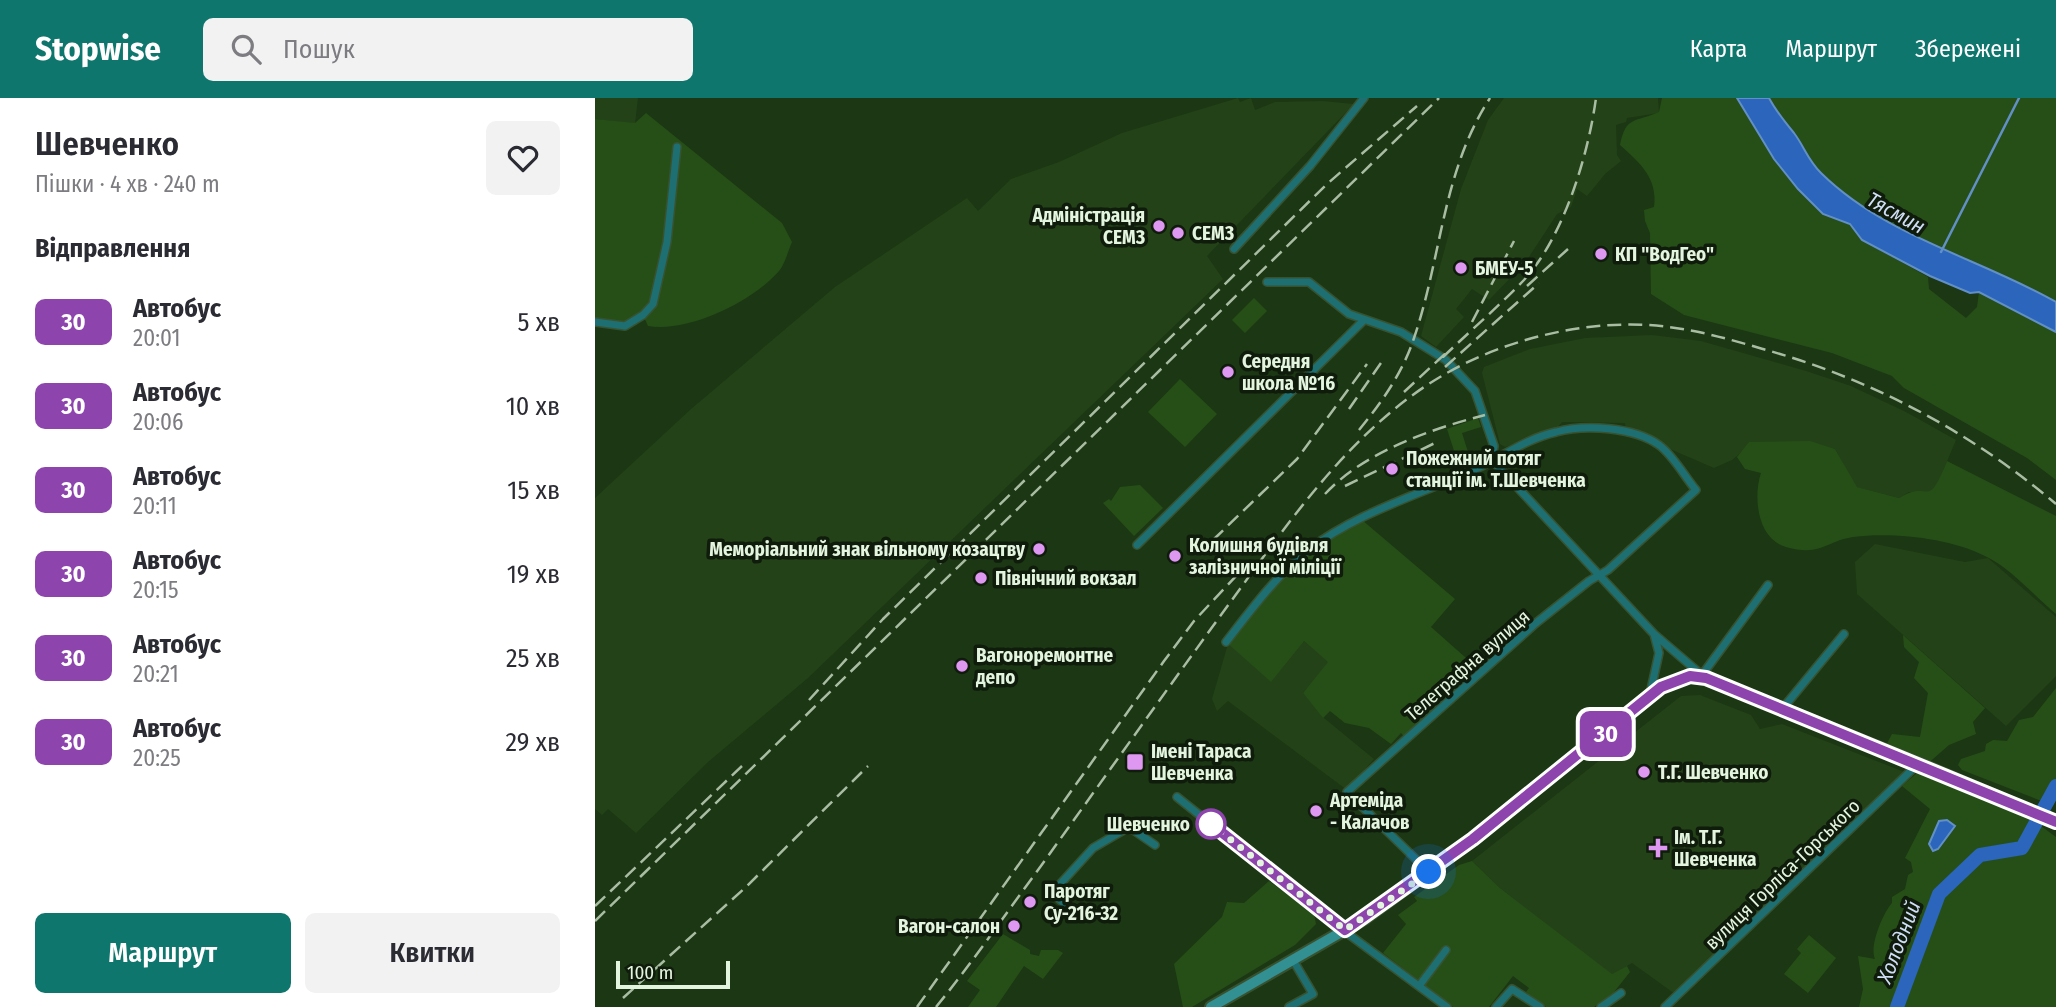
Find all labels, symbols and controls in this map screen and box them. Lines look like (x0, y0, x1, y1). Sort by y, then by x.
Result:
search box (203, 18, 693, 81)
text: Stopwise (35, 29, 161, 69)
icon: search (227, 30, 265, 68)
text: Пошук (283, 34, 355, 65)
text: Карта (1690, 35, 1747, 63)
text: Маршрут (1785, 35, 1877, 63)
text: Збережені (1915, 35, 2021, 63)
button: heart (486, 121, 560, 195)
text: Шевченко (35, 124, 179, 164)
text: Пішки · 4 хв · 240 m (35, 170, 220, 198)
water label: Тясмин (1862, 186, 1930, 240)
place label: Адміністрація СЕМЗ (1031, 204, 1145, 249)
marker: Адміністрація СЕМЗ (1151, 218, 1167, 234)
place label: СЕМЗ (1192, 222, 1234, 245)
marker: СЕМЗ (1170, 225, 1186, 241)
text: Відправлення (35, 233, 190, 264)
place label: КП "ВодГео" (1615, 243, 1714, 266)
marker: КП "ВодГео" (1593, 246, 1609, 262)
place label: БМЕУ-5 (1475, 257, 1533, 280)
marker: БМЕУ-5 (1453, 260, 1469, 276)
text: Автобус (133, 293, 221, 324)
text: 5 хв (517, 307, 560, 338)
text: 30 (61, 308, 86, 336)
text: 20:01 (133, 324, 180, 352)
place label: Середня школа №16 (1242, 350, 1335, 395)
marker: Середня школа №16 (1220, 364, 1236, 380)
text: Автобус (133, 377, 221, 408)
text: 10 хв (506, 391, 560, 422)
text: 30 (61, 392, 86, 420)
text: 20:06 (133, 408, 183, 436)
place label: Пожежний потяг станції ім. Т.Шевченка (1406, 447, 1586, 492)
text: Автобус (133, 461, 221, 492)
marker: Пожежний потяг станції ім. Т.Шевченка (1384, 461, 1400, 477)
text: 15 хв (507, 475, 560, 506)
text: 30 (61, 476, 86, 504)
text: 20:11 (133, 492, 177, 520)
place label: Колишня будівля залізничної міліції (1189, 534, 1342, 579)
place label: Меморіальний знак вільному козацтву (709, 538, 1026, 561)
marker: Меморіальний знак вільному козацтву (1031, 541, 1047, 557)
text: Автобус (133, 545, 221, 576)
marker: Колишня будівля залізничної міліції (1167, 548, 1183, 564)
text: 19 хв (507, 559, 560, 590)
text: 30 (61, 560, 86, 588)
place label: Північний вокзал (995, 567, 1137, 590)
marker: Північний вокзал (973, 570, 989, 586)
text: 20:15 (133, 576, 179, 604)
street label: Телеграфна вулиця (1400, 605, 1534, 726)
text: Автобус (133, 629, 221, 660)
text: 25 хв (506, 643, 560, 674)
text: 30 (61, 644, 86, 672)
place label: Вагоноремонтне депо (975, 644, 1114, 689)
marker: Вагоноремонтне депо (954, 658, 970, 674)
text: 20:21 (133, 660, 179, 688)
line badge: 30 (1574, 711, 1637, 757)
text: Автобус (133, 713, 221, 744)
text: 30 (1594, 720, 1618, 748)
text: 29 хв (506, 727, 560, 758)
text: 30 (61, 728, 86, 756)
place label: Імені Тараса Шевченка (1151, 740, 1251, 785)
text: 20:25 (133, 744, 181, 772)
marker: Імені Тараса Шевченка (1125, 752, 1145, 772)
place label: Т.Г. Шевченко (1658, 761, 1769, 784)
marker: Т.Г. Шевченко (1636, 764, 1652, 780)
place label: Артеміда - Калачов (1329, 789, 1410, 834)
street label: вулиця Горліса-Горського (1700, 794, 1865, 954)
marker: Артеміда - Калачов (1308, 803, 1324, 819)
marker: Шевченко (1196, 809, 1226, 839)
place label: Шевченко (1107, 813, 1190, 836)
place label: Ім. Т.Г. Шевченка (1674, 826, 1756, 871)
marker: Ім. Т.Г. Шевченка (1648, 838, 1668, 858)
your location (1411, 854, 1446, 889)
place label: Паротяг Су-216-32 (1044, 880, 1118, 925)
marker: Паротяг Су-216-32 (1022, 894, 1038, 910)
water label: Холодний (1871, 897, 1927, 988)
button: Маршрут (35, 913, 291, 993)
button: Квитки (305, 913, 560, 993)
place label: Вагон-салон (898, 915, 1000, 938)
marker: Вагон-салон (1006, 918, 1022, 934)
scale bar (616, 958, 730, 990)
text: 100 m (627, 961, 673, 984)

